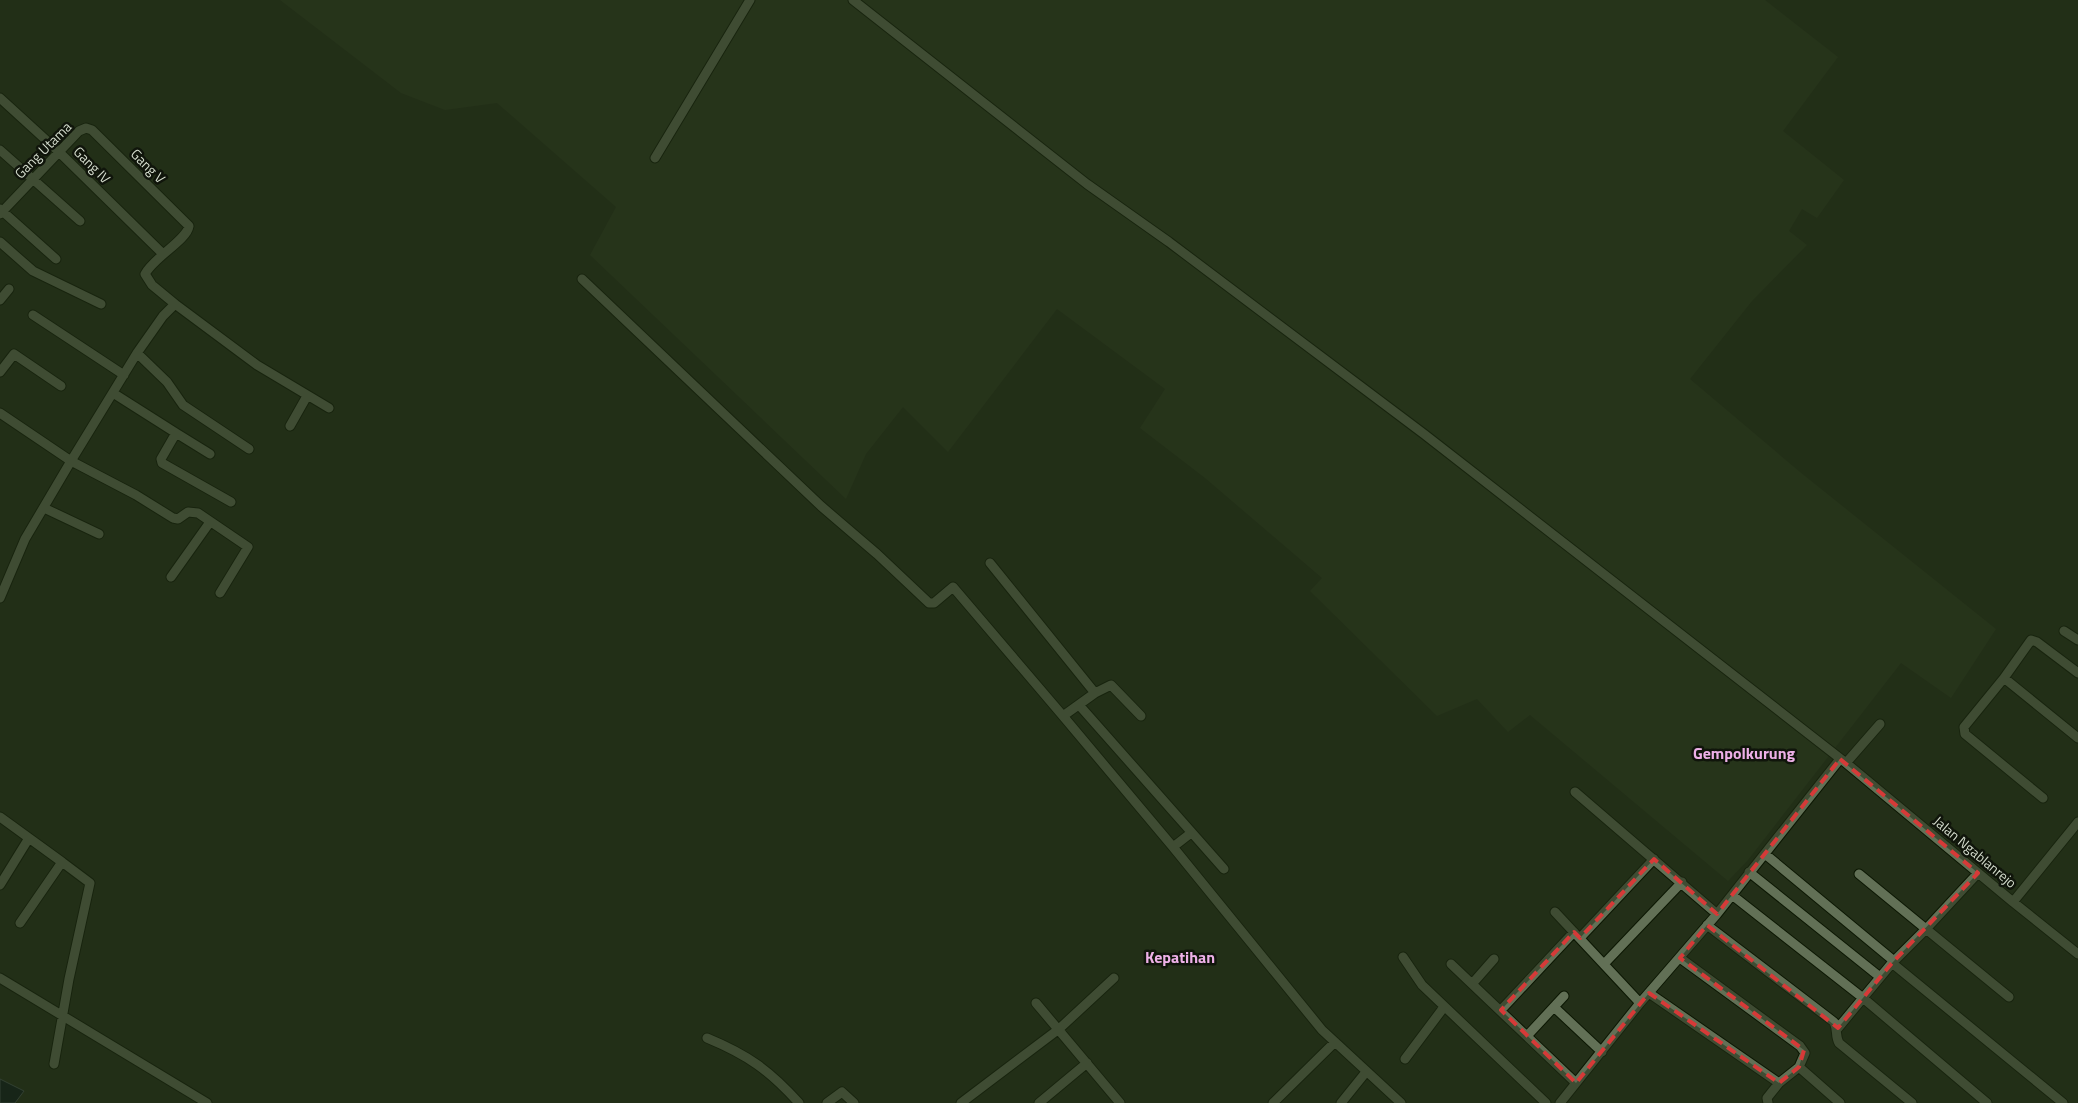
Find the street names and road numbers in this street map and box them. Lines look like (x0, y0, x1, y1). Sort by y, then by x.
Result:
street label: Gang Utama (9, 116, 76, 183)
street label: Gang IV (69, 141, 116, 188)
street label: Gang V (126, 144, 170, 188)
street label: Jalan Ngablanrejo (1929, 811, 2021, 893)

